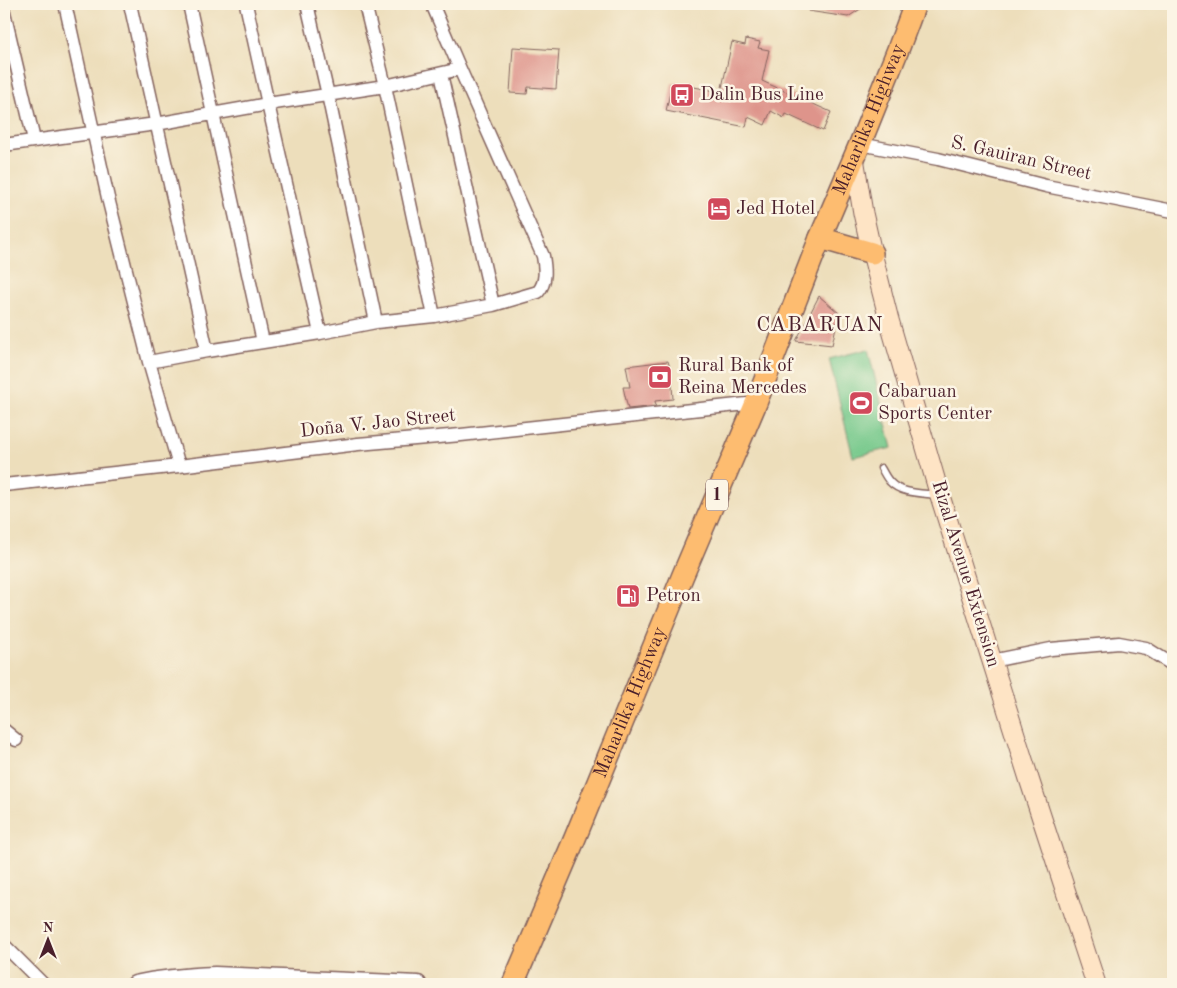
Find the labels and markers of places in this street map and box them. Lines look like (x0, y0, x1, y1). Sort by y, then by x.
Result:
bus stop icon: Dalin Bus Line (669, 82, 695, 108)
place label: Dalin Bus Line (700, 86, 824, 105)
hotel icon: Jed Hotel (706, 196, 732, 222)
place label: Jed Hotel (736, 200, 815, 219)
place label: Rural Bank of Reina Mercedes (678, 357, 807, 398)
bank icon: Rural Bank of Reina Mercedes (647, 364, 673, 390)
place label: Cabaruan Sports Center (878, 383, 992, 424)
sports icon: Cabaruan Sports Center (848, 390, 874, 416)
fuel station icon: Petron (615, 583, 641, 609)
place label: Petron (646, 587, 701, 606)

